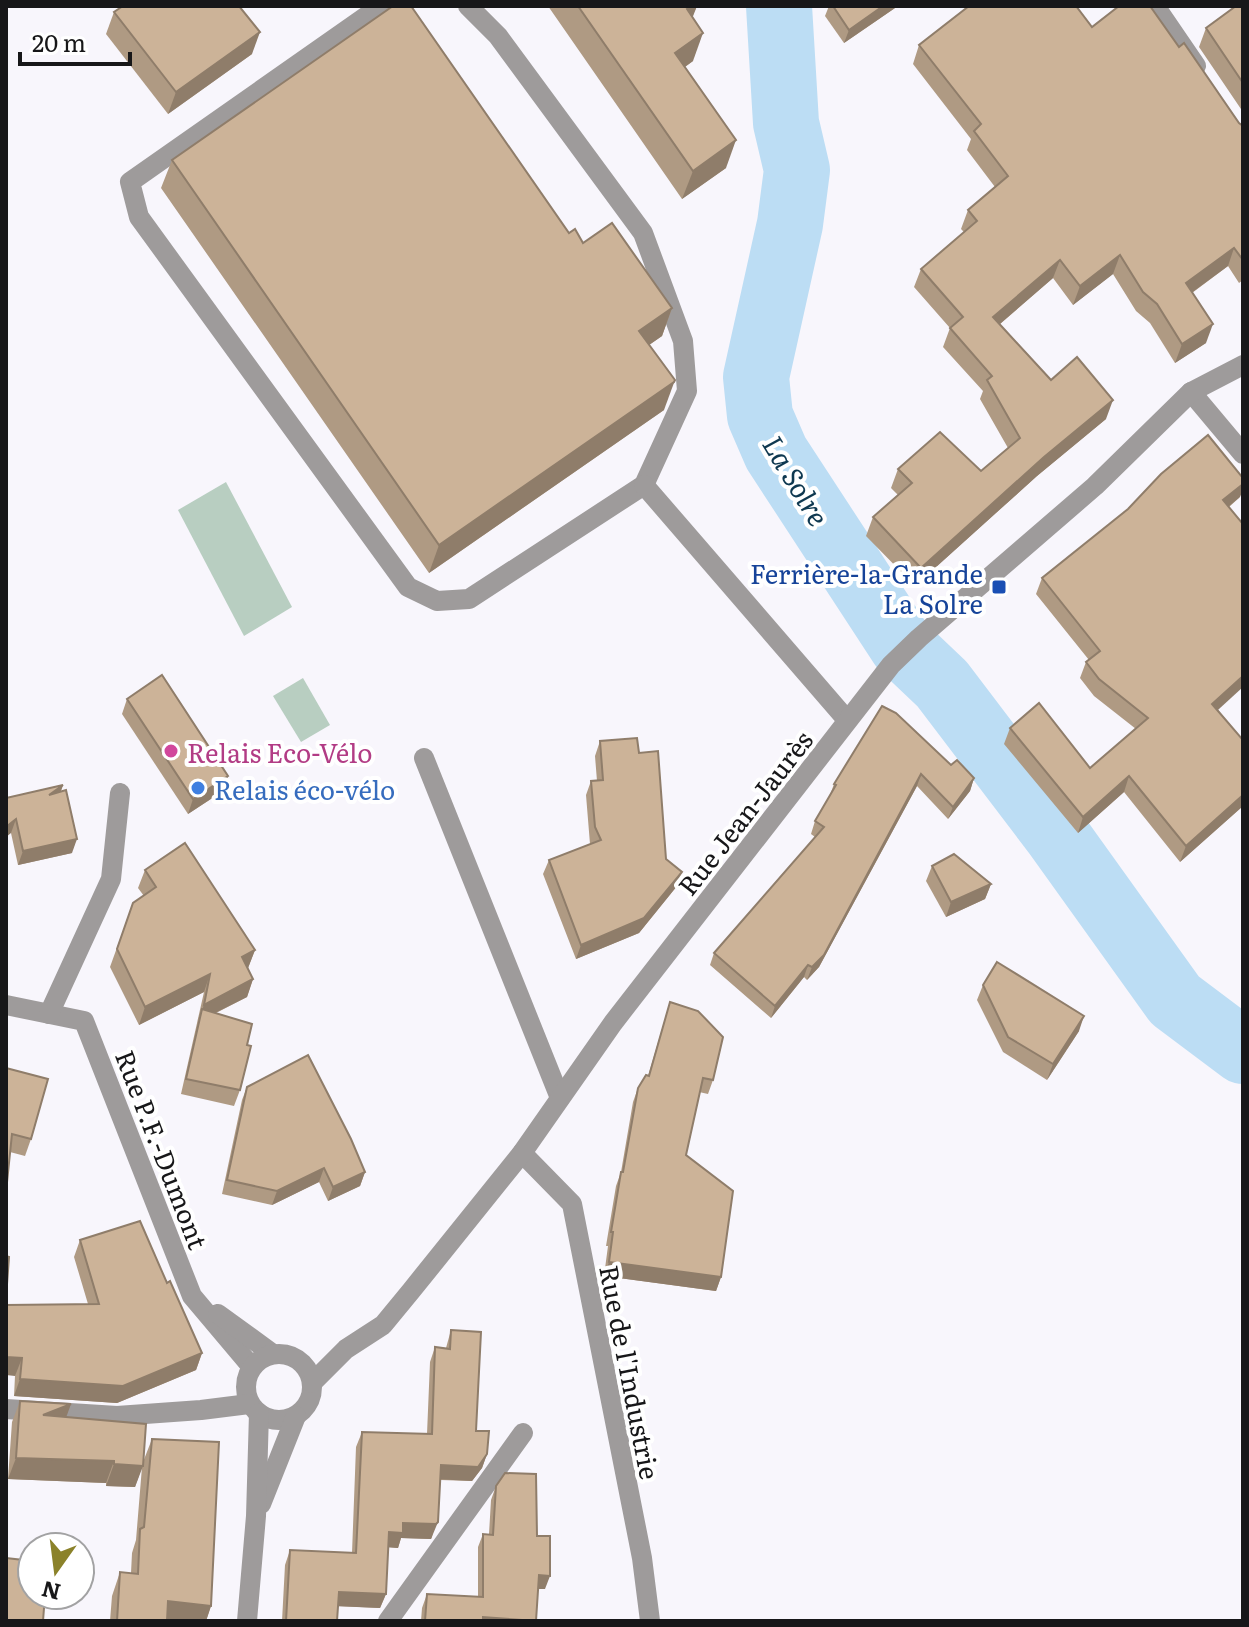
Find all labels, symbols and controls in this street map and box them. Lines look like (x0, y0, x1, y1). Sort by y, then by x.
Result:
scale bar (20, 16, 130, 66)
text: 20 m (32, 24, 86, 59)
water label: La Solre (753, 427, 841, 533)
place label: Ferrière-la-Grande La Solre (750, 553, 983, 622)
marker: Ferrière-la-Grande La Solre (990, 578, 1008, 596)
street label: Rue Jean-Jaurès (667, 721, 821, 903)
place label: Relais Eco-Vélo (187, 732, 372, 771)
marker: Relais Eco-Vélo (162, 742, 180, 760)
place label: Relais éco-vélo (214, 769, 395, 808)
marker: Relais éco-vélo (189, 779, 207, 797)
street label: Rue P.F.-Dumont (107, 1044, 219, 1255)
street label: Rue de l'Industrie (591, 1261, 671, 1483)
north arrow (16, 1531, 96, 1611)
text: N (38, 1574, 64, 1610)

